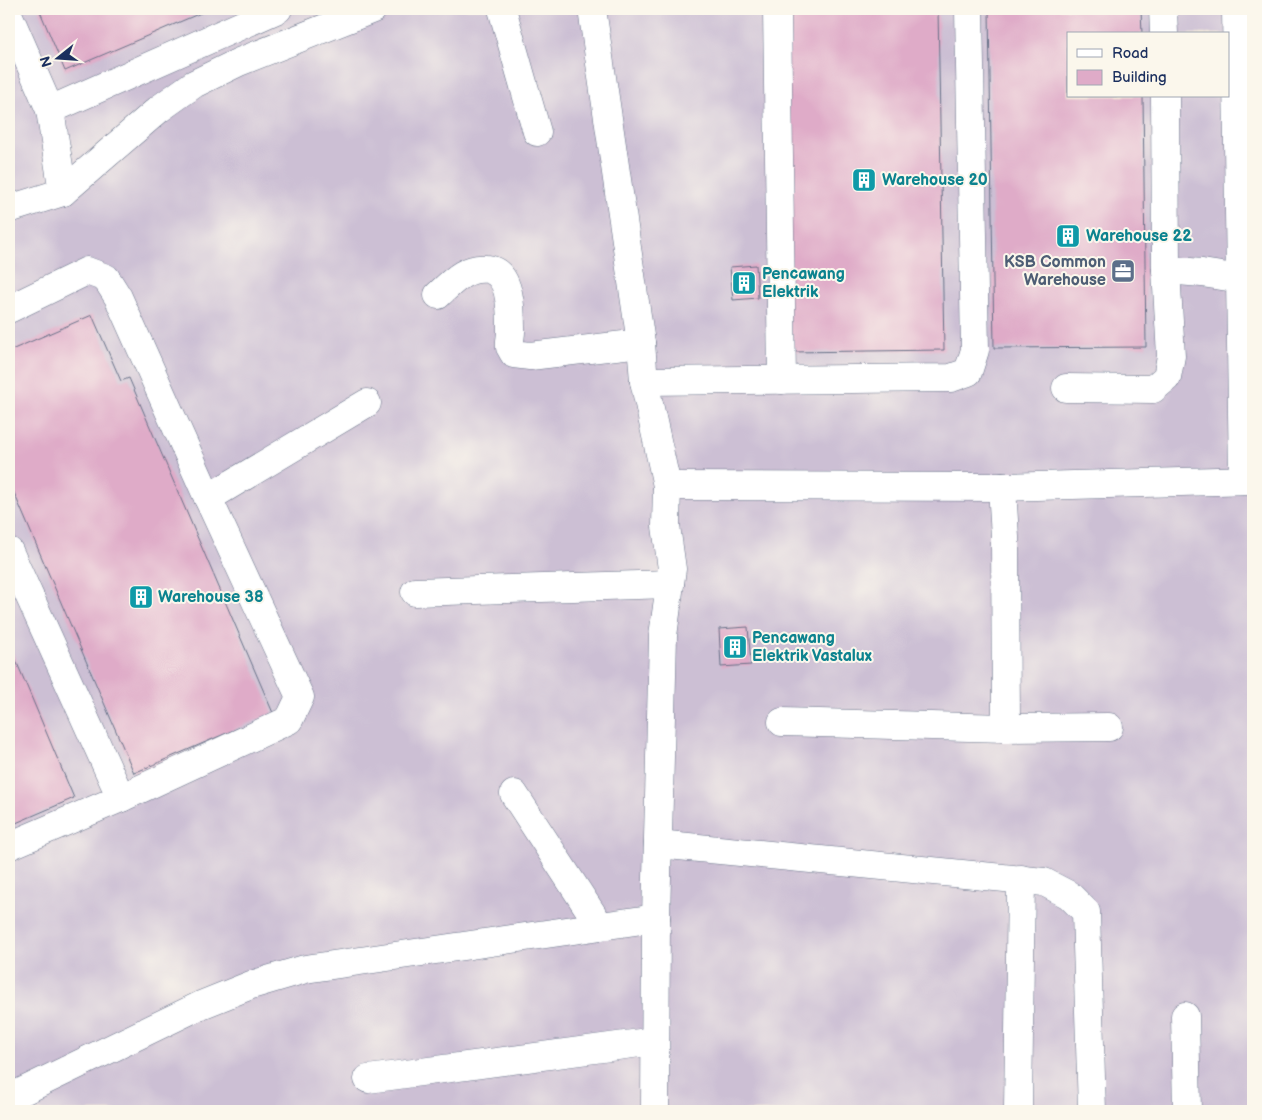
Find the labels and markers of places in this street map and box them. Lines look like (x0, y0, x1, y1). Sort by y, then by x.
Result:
building icon: Warehouse 20 (851, 167, 877, 193)
place label: Warehouse 20 (882, 171, 988, 190)
building icon: Warehouse 22 (1055, 223, 1081, 249)
place label: Warehouse 22 (1086, 227, 1192, 246)
place label: KSB Common Warehouse (1004, 253, 1106, 290)
office icon: KSB Common Warehouse (1110, 258, 1136, 284)
place label: Pencawang Elektrik (762, 265, 845, 302)
building icon: Pencawang Elektrik (731, 270, 757, 296)
building icon: Warehouse 38 (128, 584, 154, 610)
place label: Warehouse 38 (158, 588, 264, 607)
place label: Pencawang Elektrik Vastalux (752, 629, 872, 666)
building icon: Pencawang Elektrik Vastalux (722, 634, 748, 660)

